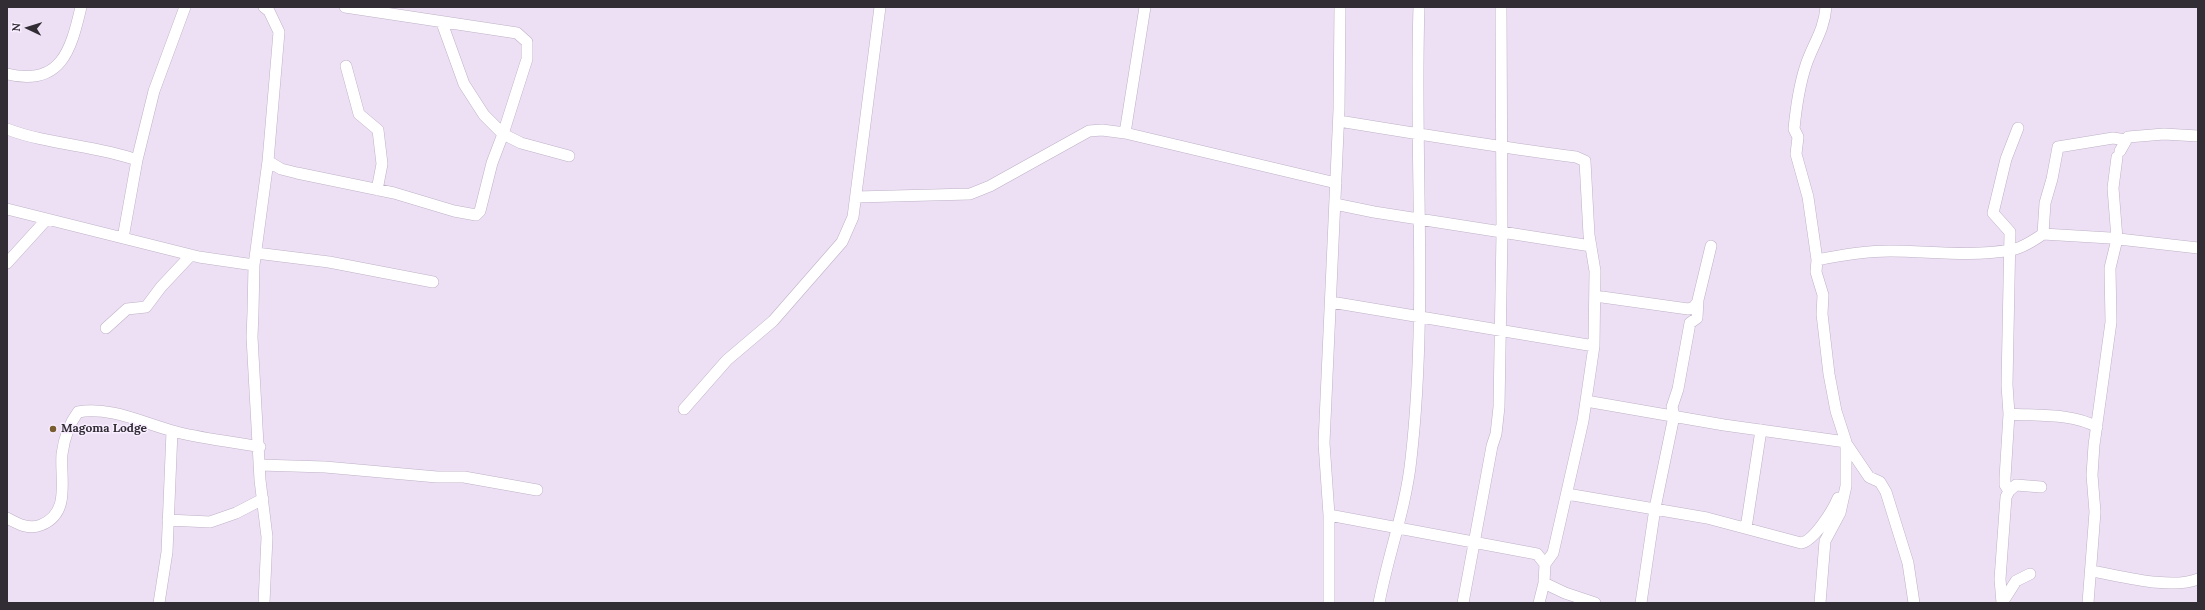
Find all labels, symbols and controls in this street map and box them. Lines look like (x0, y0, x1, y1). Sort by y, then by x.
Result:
north arrow (8, 8, 48, 48)
text: N (9, 22, 23, 32)
place label: Magoma Lodge (61, 422, 147, 436)
marker: Magoma Lodge (48, 424, 58, 434)

